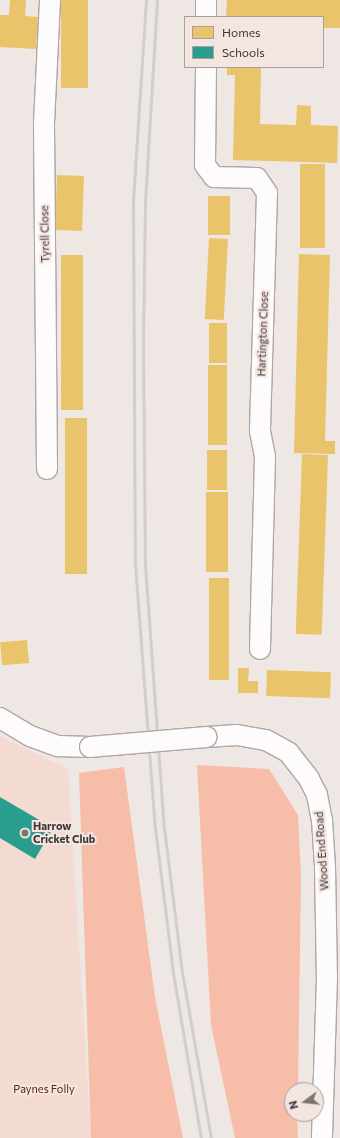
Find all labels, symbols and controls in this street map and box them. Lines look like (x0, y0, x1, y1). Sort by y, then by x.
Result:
legend (184, 16, 324, 68)
text: Homes (222, 25, 260, 39)
text: Schools (222, 45, 265, 59)
street label: Tyrell Close (38, 205, 52, 263)
street label: Hartington Close (255, 291, 271, 377)
street label: Wood End Road (313, 811, 331, 891)
place label: Harrow Cricket Club (33, 820, 95, 846)
marker: Harrow Cricket Club (20, 828, 30, 838)
park label: Paynes Folly (13, 1082, 75, 1096)
north arrow (284, 1082, 324, 1122)
text: N (286, 1099, 300, 1111)

